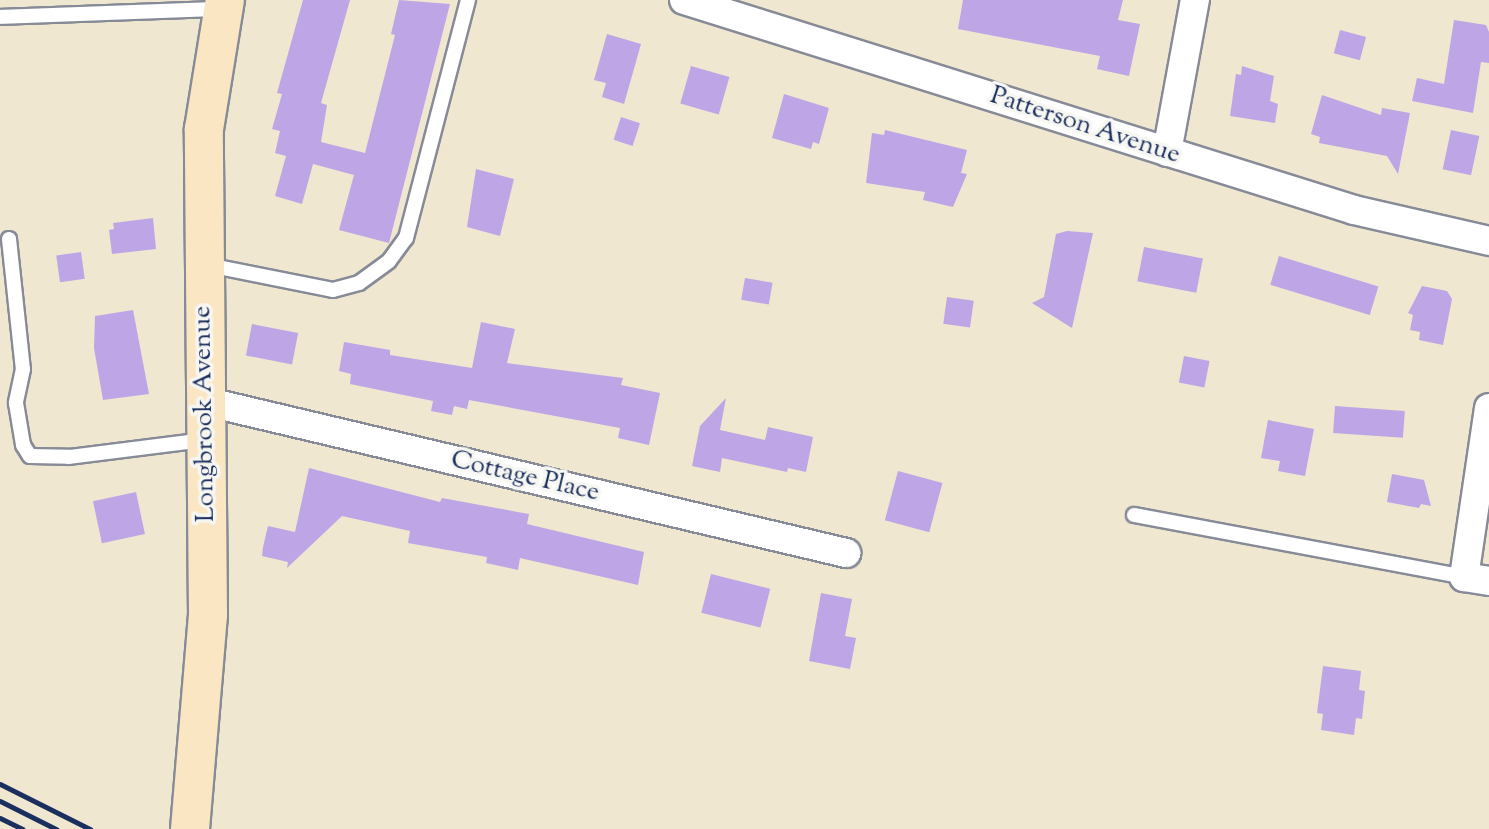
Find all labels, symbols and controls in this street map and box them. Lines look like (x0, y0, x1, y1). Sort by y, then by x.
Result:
street label: Patterson Avenue (986, 81, 1184, 171)
street label: Longbrook Avenue (188, 306, 222, 522)
street label: Cottage Place (448, 445, 602, 509)

